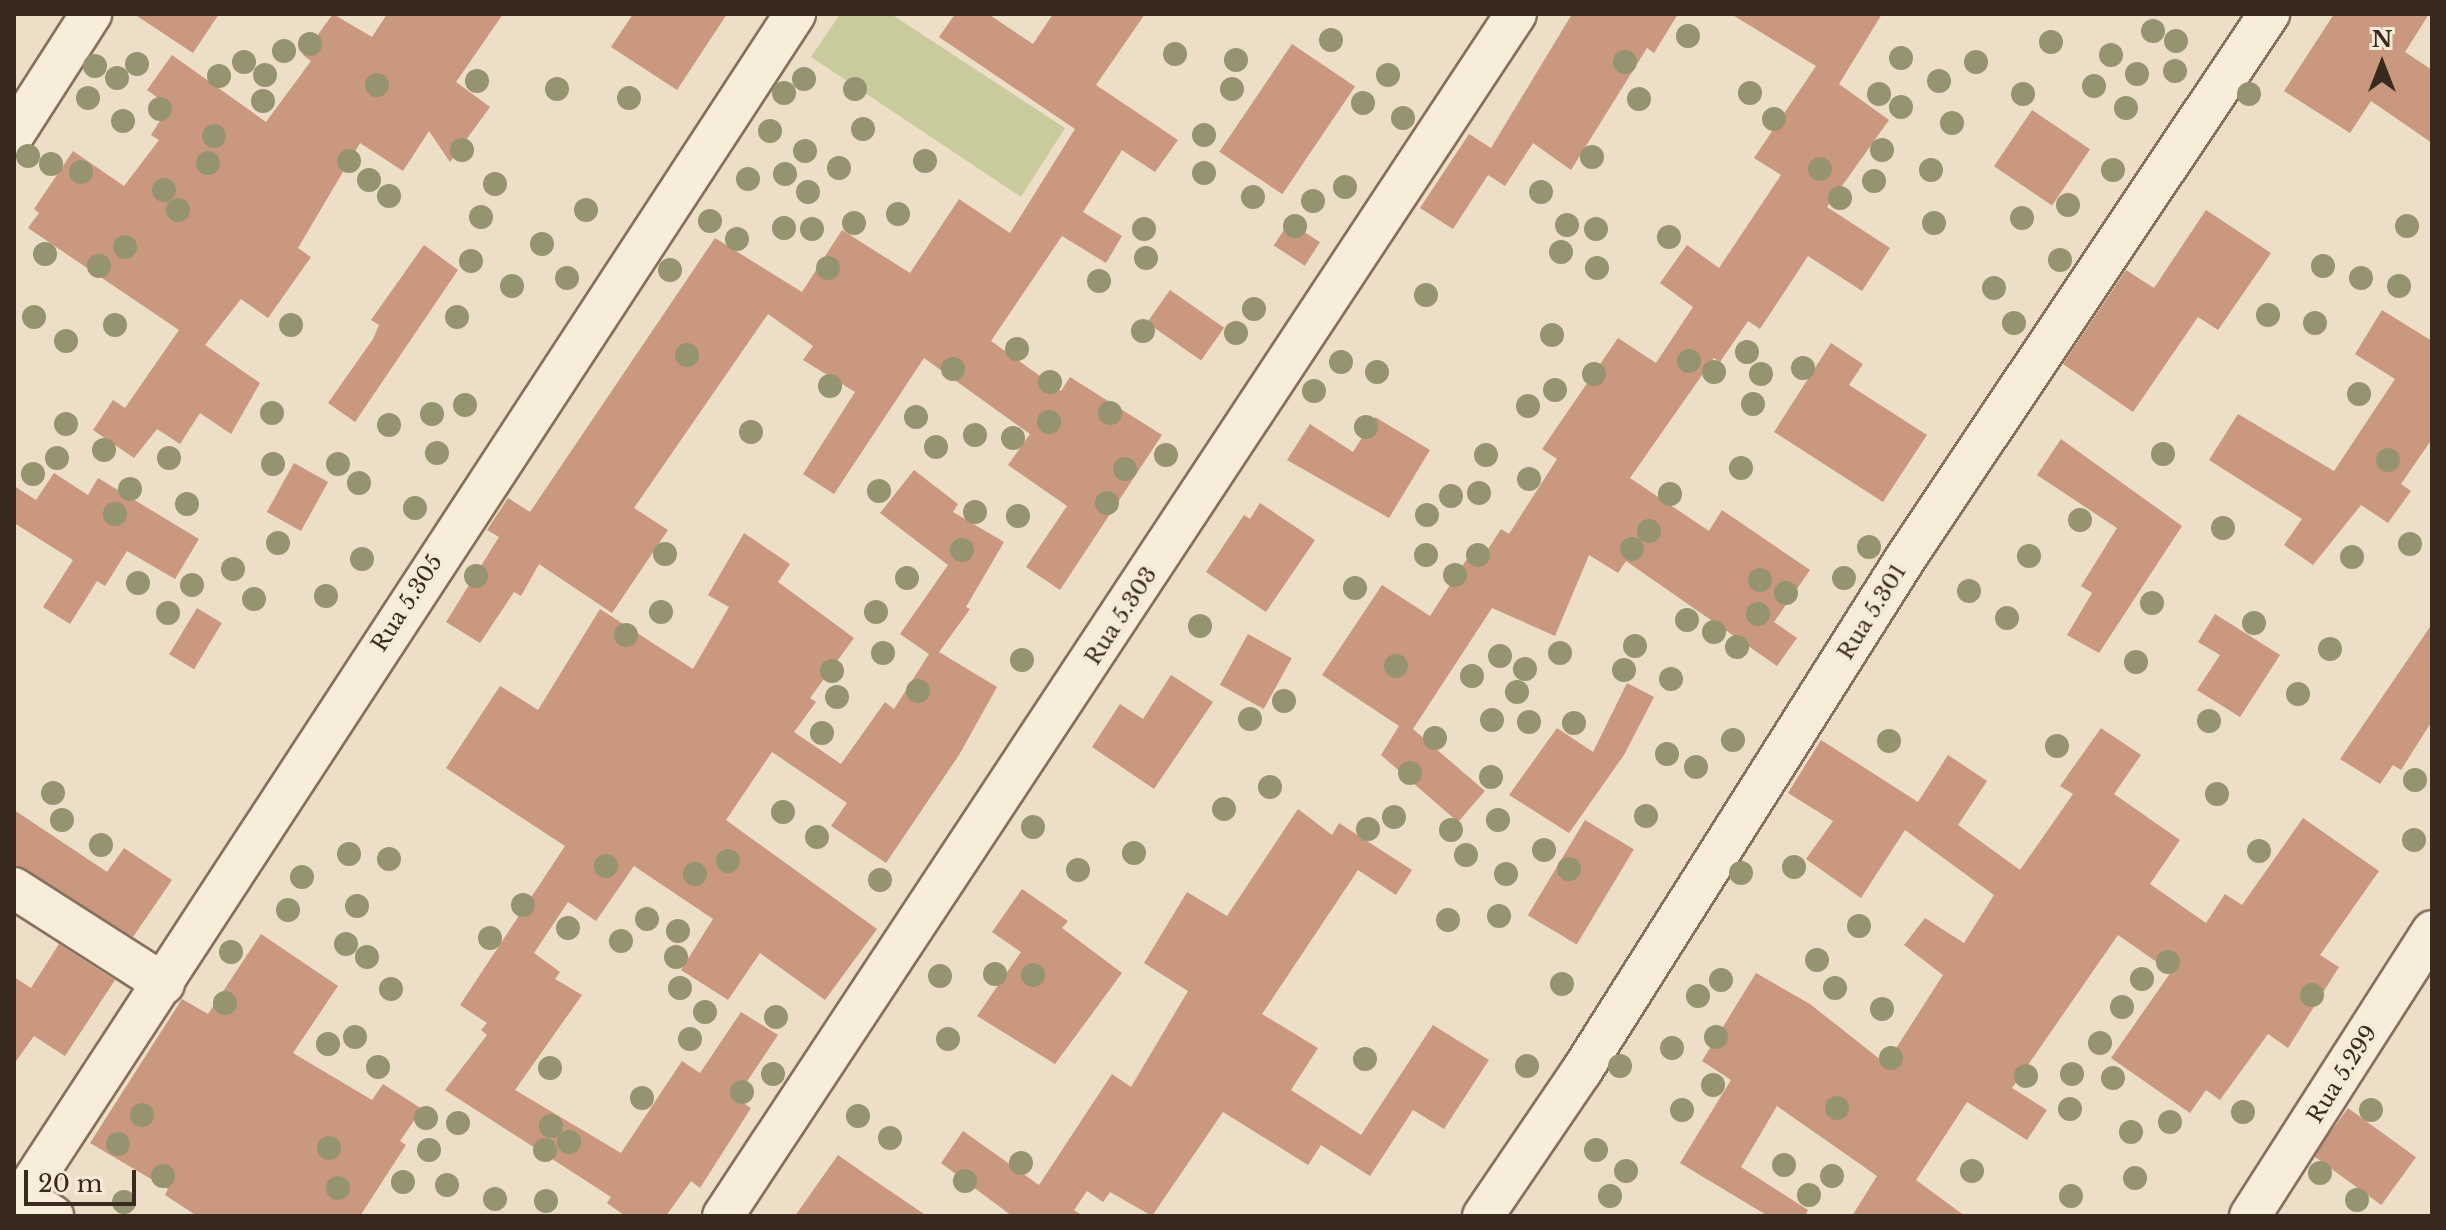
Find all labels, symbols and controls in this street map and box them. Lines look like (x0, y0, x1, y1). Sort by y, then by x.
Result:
north arrow (2342, 24, 2422, 104)
text: N (2372, 26, 2392, 53)
street label: Rua 5.305 (366, 549, 448, 657)
street label: Rua 5.301 (1832, 559, 1912, 665)
street label: Rua 5.303 (1080, 562, 1162, 670)
street label: Rua 5.299 (2302, 1020, 2382, 1128)
scale bar (28, 1154, 140, 1204)
text: 20 m (38, 1169, 103, 1198)

